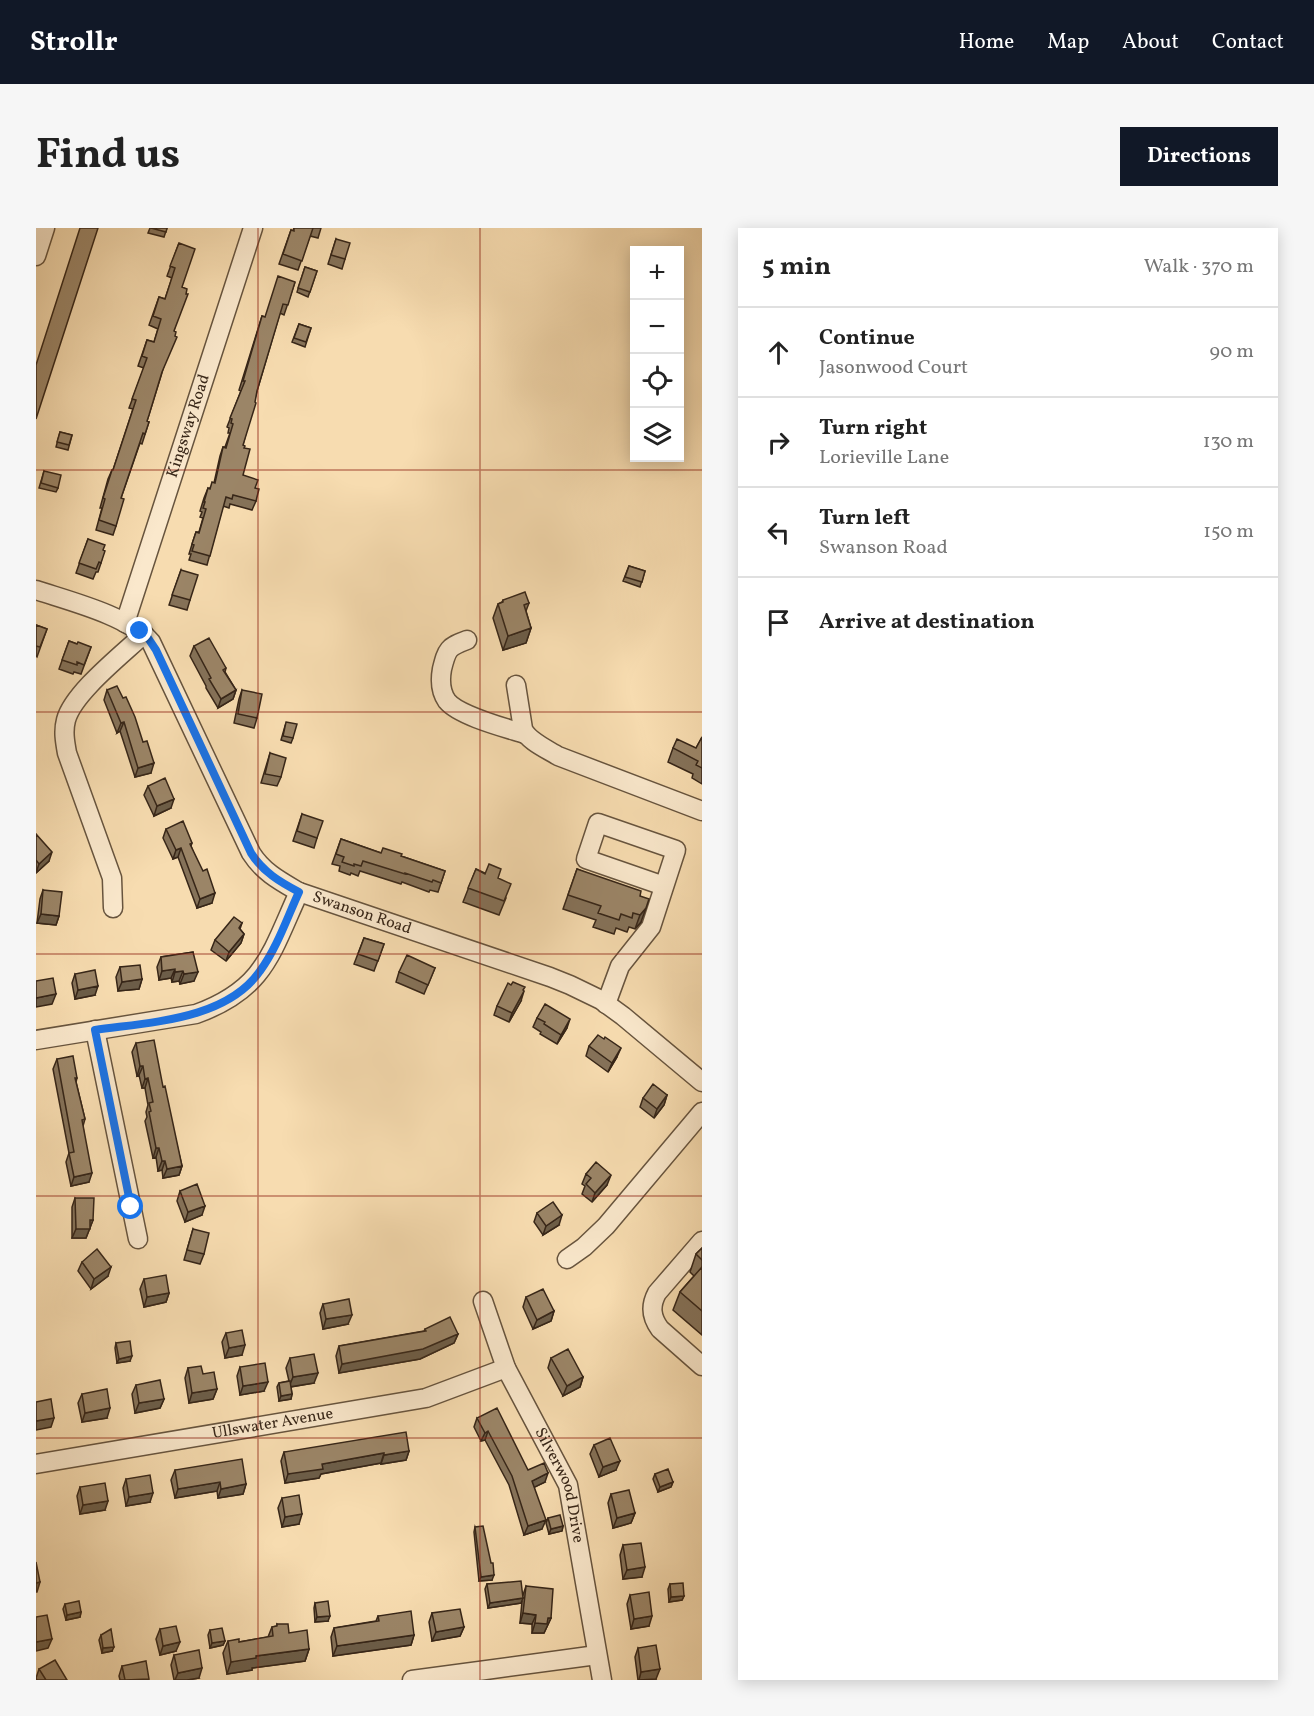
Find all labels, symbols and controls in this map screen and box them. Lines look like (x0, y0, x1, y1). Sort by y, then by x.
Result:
text: Strollr (30, 23, 118, 62)
text: Home (959, 28, 1014, 57)
text: Map (1047, 28, 1089, 57)
text: About (1122, 28, 1179, 57)
text: Contact (1212, 28, 1284, 57)
text: Find us (36, 127, 180, 186)
button: Directions (1120, 127, 1278, 186)
map controls (630, 246, 684, 462)
button: + (630, 246, 684, 300)
text: 5 min (762, 249, 831, 285)
text: Walk · 370 m (1144, 253, 1254, 281)
button: − (630, 300, 684, 354)
text: Continue (819, 323, 915, 354)
icon: ahead (762, 336, 795, 369)
text: 90 m (1210, 338, 1254, 366)
button: locate (630, 354, 684, 408)
text: Jasonwood Court (819, 354, 968, 382)
street label: Kingsway Road (162, 372, 216, 481)
button: layers (630, 408, 684, 462)
text: Turn right (819, 413, 927, 444)
icon: right (762, 426, 795, 459)
text: 130 m (1203, 428, 1254, 456)
text: Lorieville Lane (819, 444, 949, 472)
text: Turn left (819, 503, 910, 534)
icon: left (762, 516, 795, 549)
text: 150 m (1203, 518, 1254, 546)
text: Swanson Road (819, 534, 948, 562)
icon: arrive (762, 606, 795, 639)
text: Arrive at destination (819, 607, 1035, 638)
route end (126, 617, 152, 643)
street label: Swanson Road (310, 886, 414, 940)
route start (117, 1193, 143, 1219)
street label: Ullswater Avenue (210, 1403, 335, 1445)
street label: Silverwood Drive (529, 1424, 589, 1545)

